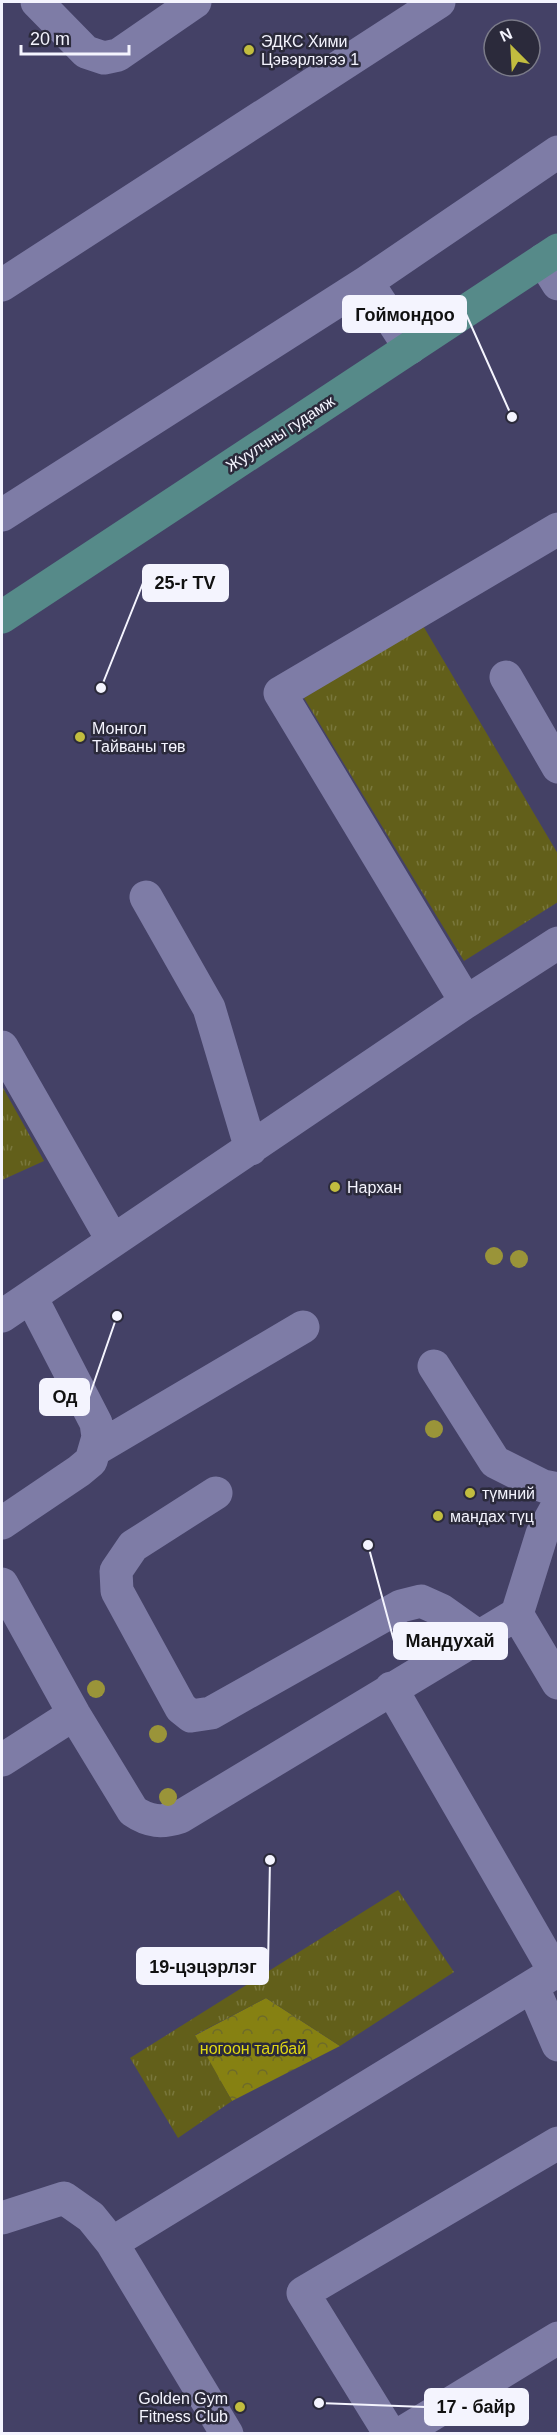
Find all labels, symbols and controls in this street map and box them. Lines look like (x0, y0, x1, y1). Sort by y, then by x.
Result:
scale bar (21, 18, 129, 56)
north arrow (482, 18, 542, 78)
text: N (497, 25, 515, 45)
text: 20 m (30, 29, 70, 49)
place label: ЭДКС Хими Цэвэрлэгээ 1 (261, 33, 359, 68)
marker: ЭДКС Хими Цэвэрлэгээ 1 (242, 43, 256, 57)
callout: Гоймондоо (343, 296, 466, 332)
text: Гоймондоо (355, 305, 455, 325)
street label: Жуулчны гудамж (223, 392, 338, 475)
callout: 25-r TV (143, 565, 228, 601)
text: 25-r TV (154, 573, 216, 593)
place label: Монгол Тайваны төв (92, 720, 186, 755)
marker: Монгол Тайваны төв (73, 730, 87, 744)
place label: Нархан (347, 1179, 402, 1196)
marker: Нархан (328, 1180, 342, 1194)
callout: Од (40, 1379, 89, 1415)
text: Од (53, 1387, 78, 1407)
place label: түмний (482, 1485, 535, 1502)
marker: түмний (463, 1486, 477, 1500)
place label: мандах түц (450, 1508, 534, 1525)
marker: мандах түц (431, 1509, 445, 1523)
callout: Мандухай (394, 1623, 507, 1659)
text: Мандухай (405, 1631, 495, 1651)
callout: 19-цэцэрлэг (137, 1948, 268, 1984)
text: 19-цэцэрлэг (149, 1957, 257, 1977)
park label: ногоон талбай (200, 2040, 306, 2057)
callout: 17 - байр (425, 2389, 528, 2425)
place label: Golden Gym Fitness Club (138, 2390, 228, 2425)
text: 17 - байр (436, 2397, 516, 2417)
marker: Golden Gym Fitness Club (233, 2400, 247, 2414)

